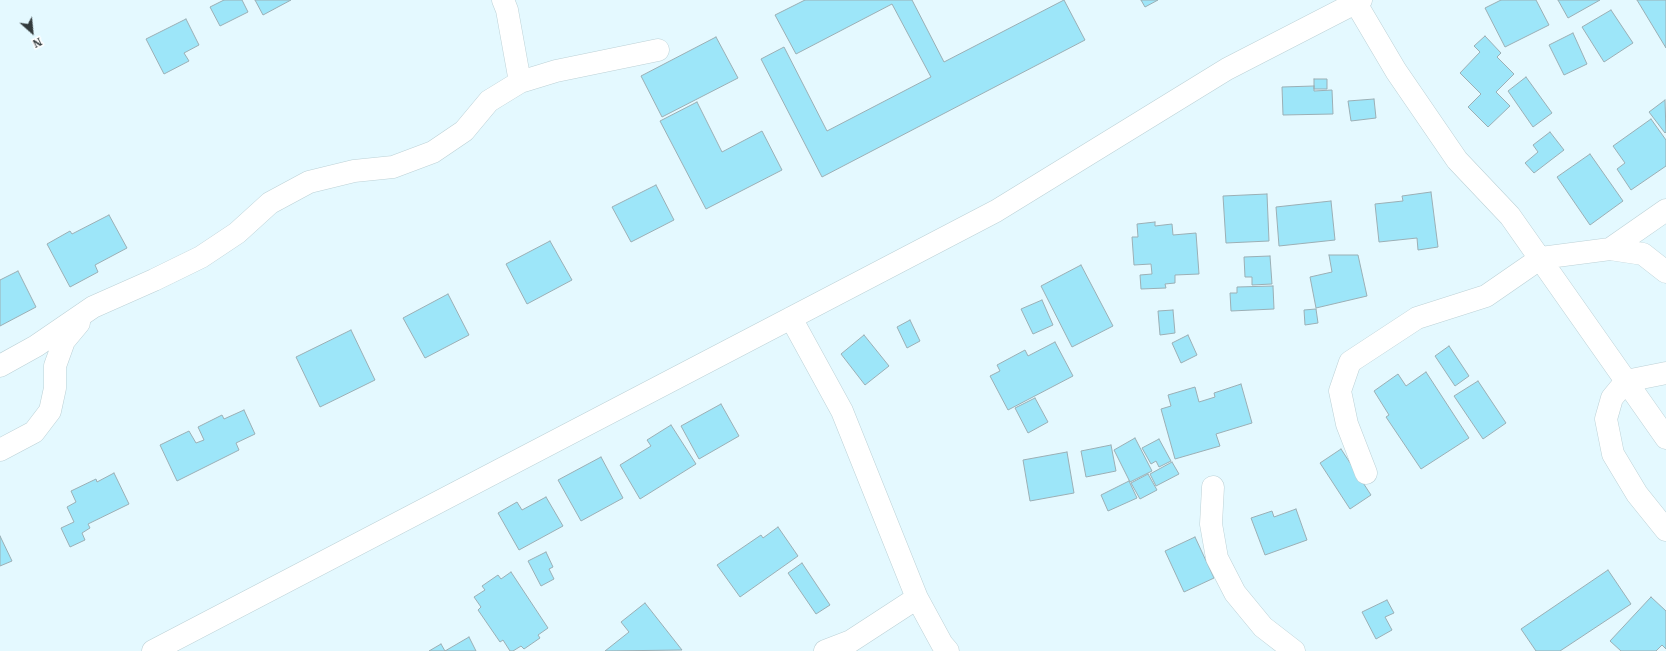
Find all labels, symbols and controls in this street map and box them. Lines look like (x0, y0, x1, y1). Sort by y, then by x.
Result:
north arrow (12, 12, 52, 52)
text: N (30, 34, 45, 51)

